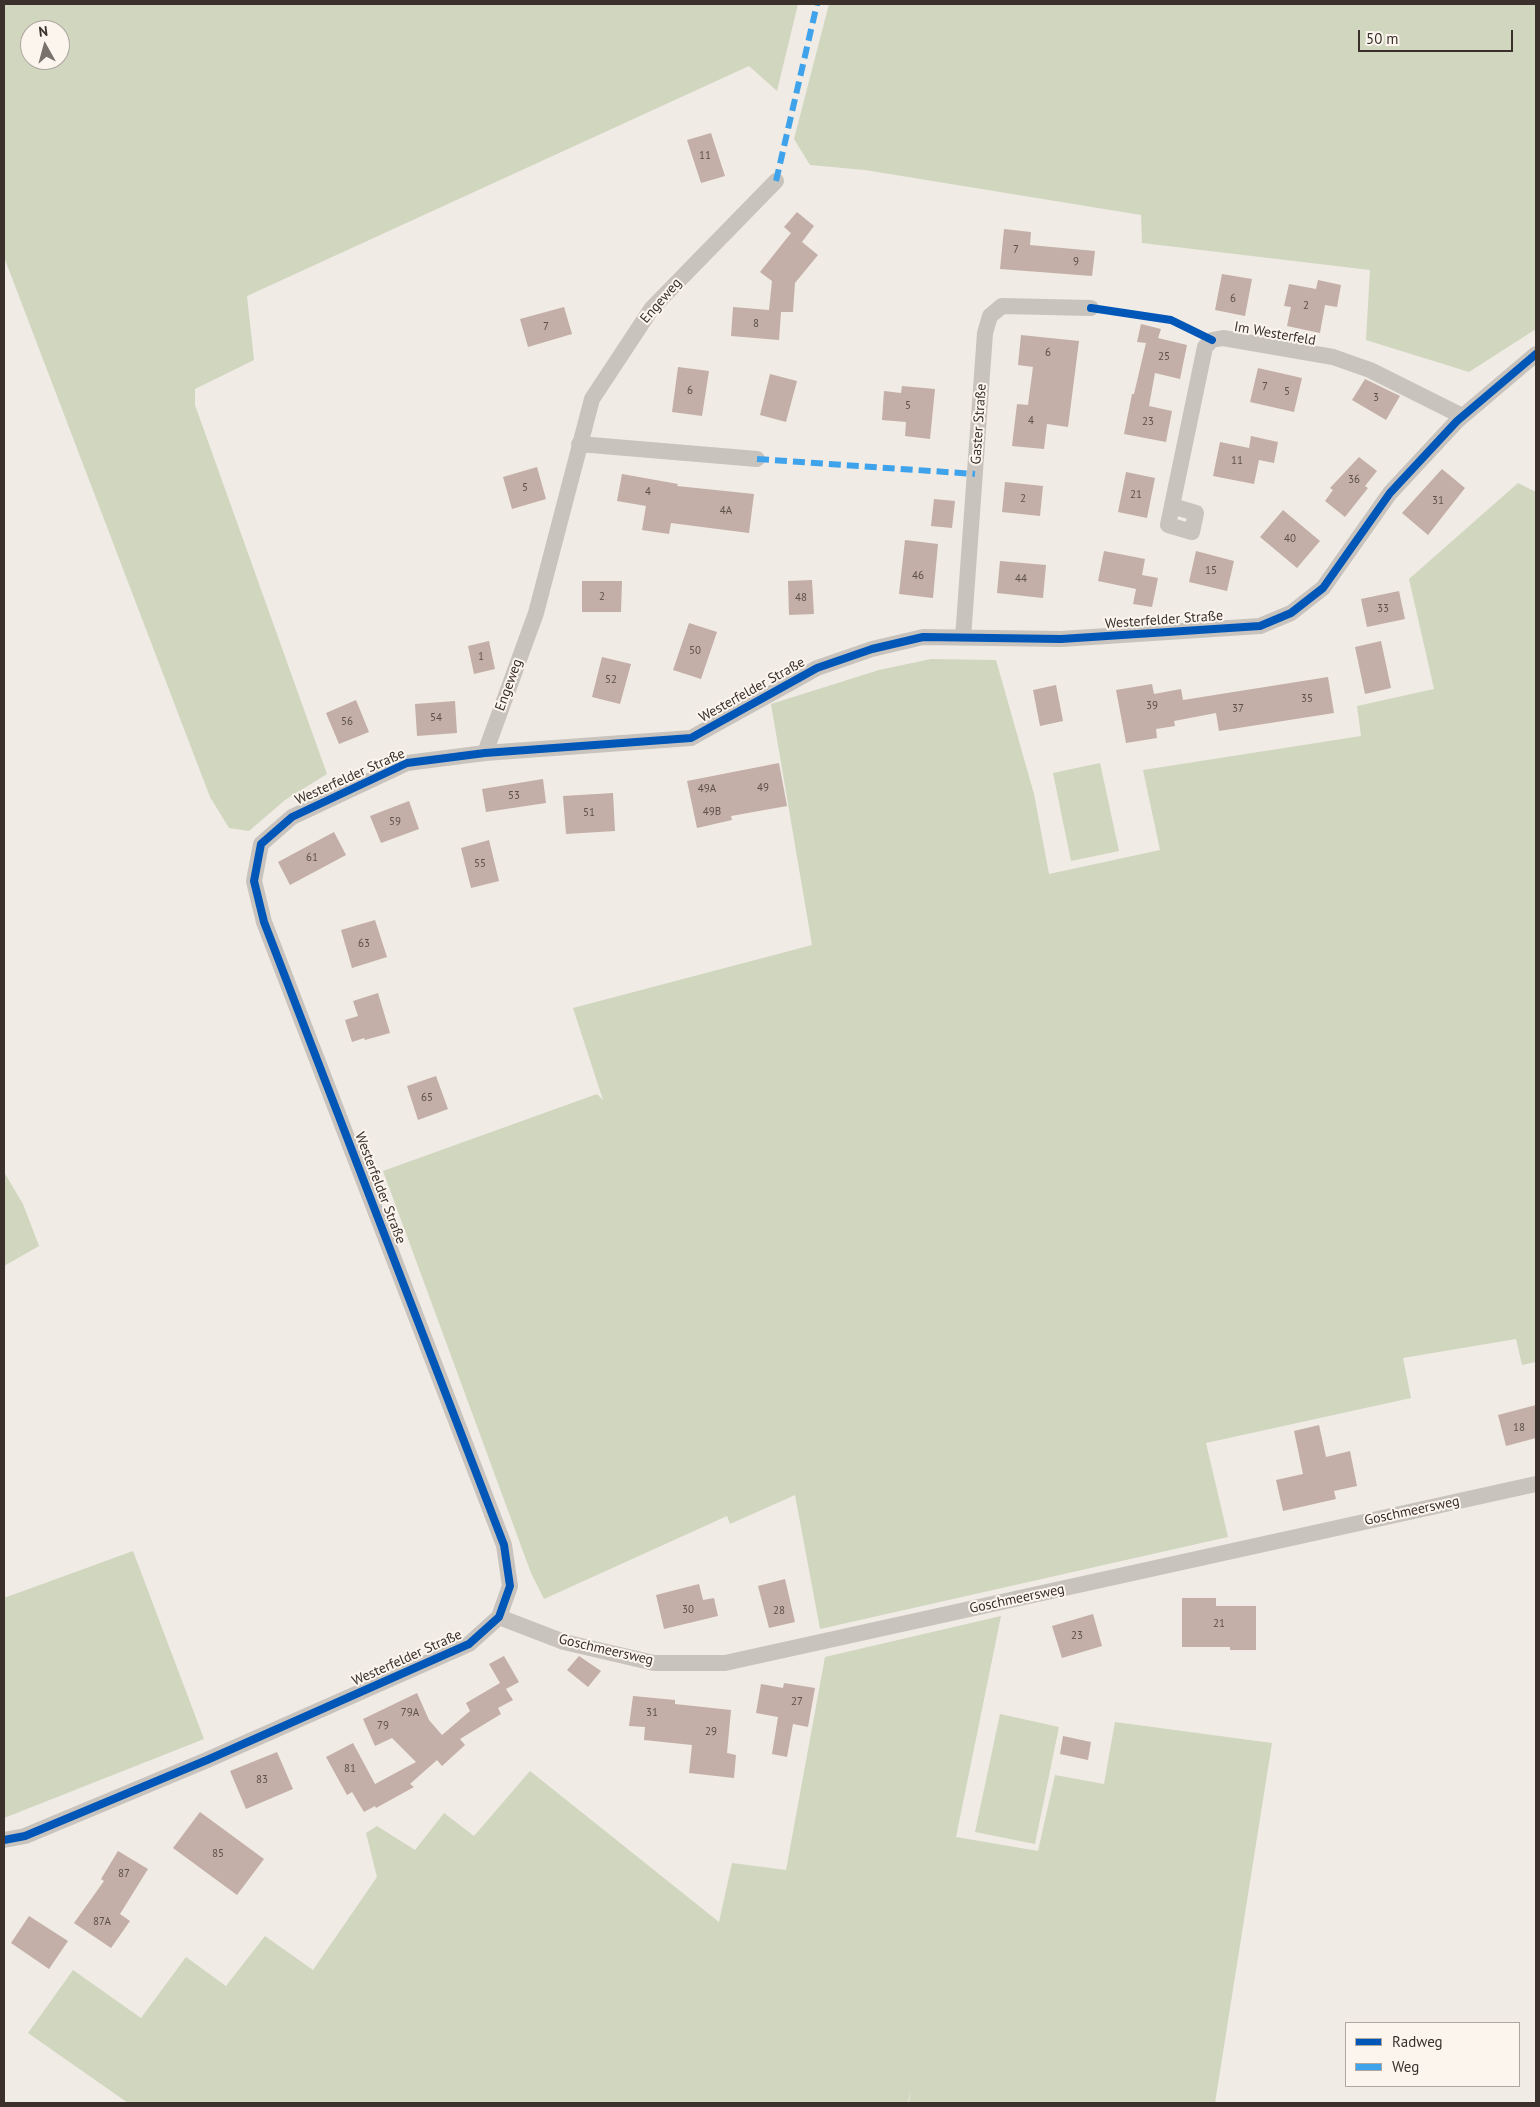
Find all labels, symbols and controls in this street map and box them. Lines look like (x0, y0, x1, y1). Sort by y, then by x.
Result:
north arrow (20, 20, 70, 70)
scale bar (1360, 20, 1515, 52)
text: N (38, 22, 49, 41)
text: 50 m (1366, 29, 1399, 48)
house number: 11 (699, 149, 711, 163)
house number: 7 (1013, 243, 1019, 257)
house number: 9 (1073, 255, 1079, 269)
street label: Engeweg (637, 275, 685, 327)
house number: 6 (1230, 292, 1236, 306)
house number: 2 (1303, 299, 1309, 313)
house number: 8 (753, 317, 759, 331)
street label: Im Westerfeld (1233, 319, 1317, 349)
house number: 7 (543, 320, 549, 334)
house number: 6 (1045, 346, 1051, 360)
house number: 25 (1158, 350, 1170, 364)
house number: 7 (1262, 380, 1268, 394)
street label: Gaster Straße (968, 383, 990, 465)
house number: 6 (687, 384, 693, 398)
house number: 5 (1284, 385, 1290, 399)
house number: 3 (1373, 391, 1379, 405)
house number: 5 (905, 399, 911, 413)
house number: 4 (1028, 414, 1034, 428)
house number: 23 (1142, 415, 1154, 429)
house number: 11 (1231, 454, 1243, 468)
house number: 36 (1348, 473, 1360, 487)
house number: 5 (522, 481, 528, 495)
house number: 4 (645, 485, 651, 499)
house number: 21 (1130, 488, 1142, 502)
house number: 2 (1020, 492, 1026, 506)
house number: 31 (1432, 494, 1444, 508)
house number: 4A (720, 504, 732, 518)
house number: 40 (1284, 532, 1296, 546)
house number: 15 (1205, 564, 1217, 578)
house number: 46 (912, 569, 924, 583)
house number: 44 (1015, 572, 1027, 586)
house number: 2 (599, 590, 605, 604)
house number: 48 (795, 591, 807, 605)
house number: 33 (1377, 602, 1389, 616)
street label: Westerfelder Straße (1104, 607, 1224, 633)
house number: 50 (689, 644, 701, 658)
house number: 1 (478, 650, 484, 664)
street label: Westerfelder Straße (696, 654, 808, 726)
street label: Engeweg (492, 657, 526, 713)
house number: 52 (605, 673, 617, 687)
house number: 35 (1301, 692, 1313, 706)
house number: 39 (1146, 699, 1158, 713)
house number: 37 (1232, 702, 1244, 716)
house number: 54 (430, 711, 442, 725)
house number: 56 (341, 715, 353, 729)
street label: Westerfelder Straße (292, 745, 408, 809)
house number: 49 (757, 781, 769, 795)
house number: 49A (698, 782, 716, 796)
house number: 53 (508, 789, 520, 803)
house number: 49B (703, 805, 721, 819)
house number: 51 (583, 806, 595, 820)
house number: 59 (389, 815, 401, 829)
house number: 61 (306, 851, 318, 865)
house number: 55 (474, 857, 486, 871)
house number: 63 (358, 937, 370, 951)
house number: 65 (421, 1091, 433, 1105)
street label: Westerfelder Straße (351, 1130, 409, 1246)
house number: 18 (1513, 1421, 1525, 1435)
street label: Goschmeersweg (1363, 1493, 1461, 1529)
street label: Goschmeersweg (968, 1581, 1066, 1617)
house number: 30 (682, 1603, 694, 1617)
house number: 28 (773, 1604, 785, 1618)
house number: 21 (1213, 1617, 1225, 1631)
street label: Westerfelder Straße (349, 1626, 465, 1690)
house number: 23 (1071, 1629, 1083, 1643)
street label: Goschmeersweg (557, 1631, 655, 1669)
house number: 27 (791, 1695, 803, 1709)
house number: 79A (401, 1706, 419, 1720)
house number: 31 (646, 1706, 658, 1720)
house number: 79 (377, 1719, 389, 1733)
house number: 29 (705, 1725, 717, 1739)
house number: 81 (344, 1762, 356, 1776)
house number: 83 (256, 1773, 268, 1787)
house number: 85 (212, 1847, 224, 1861)
house number: 87 (118, 1867, 130, 1881)
house number: 87A (93, 1915, 111, 1929)
legend (1345, 2022, 1520, 2087)
text: Radweg (1392, 2032, 1443, 2051)
text: Weg (1392, 2057, 1419, 2076)

